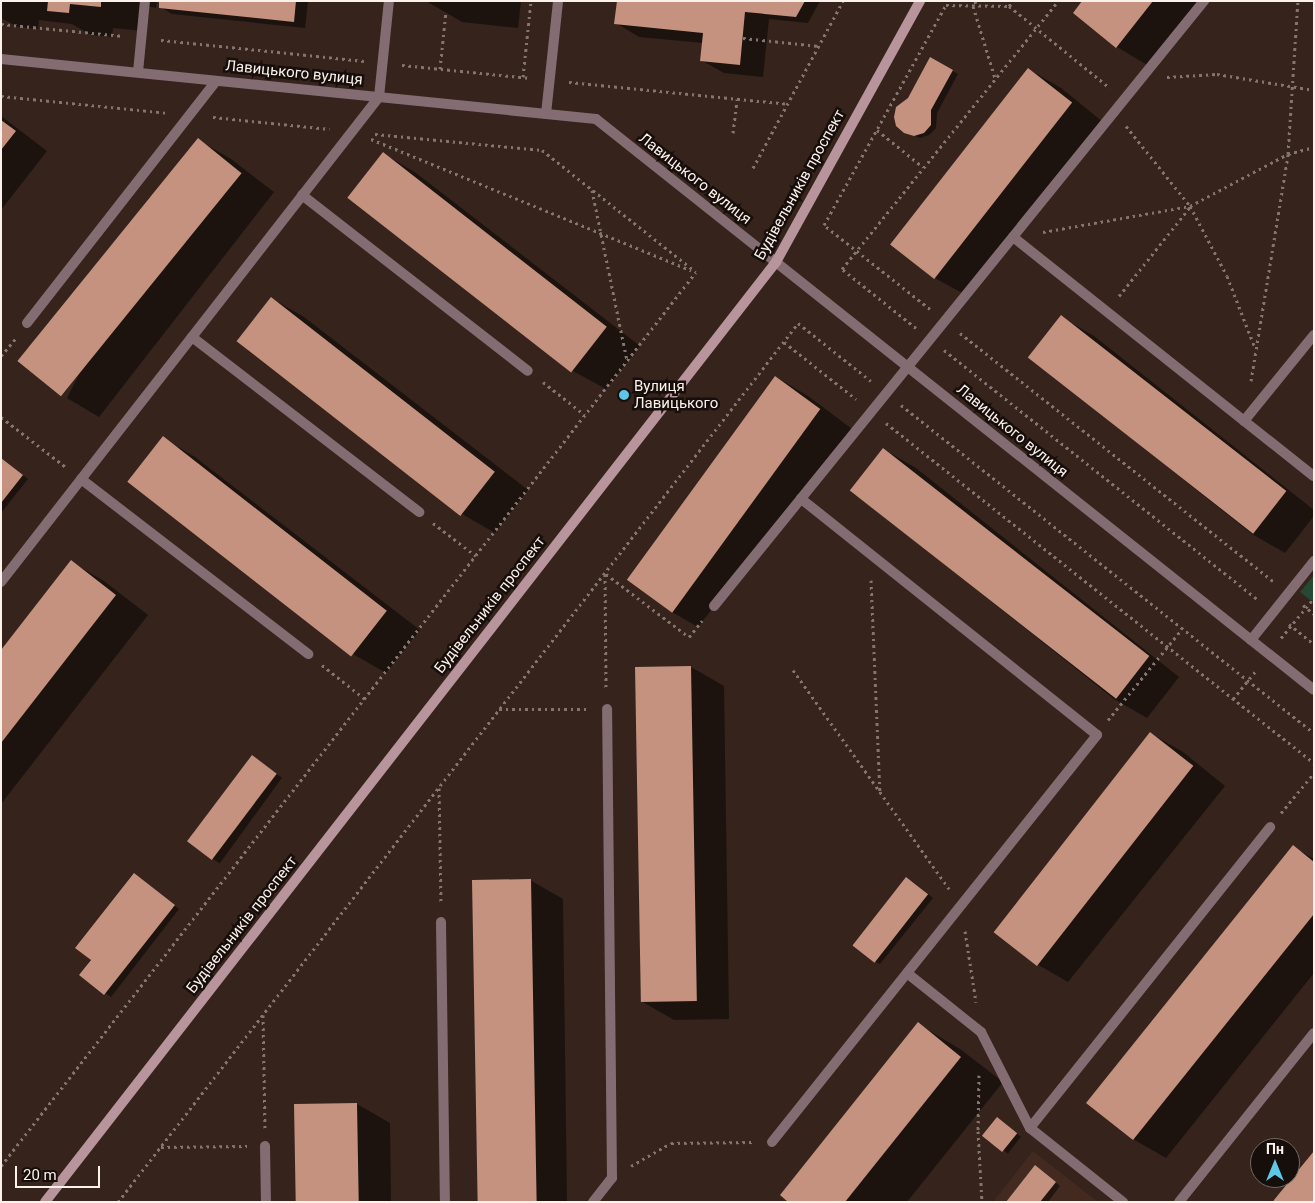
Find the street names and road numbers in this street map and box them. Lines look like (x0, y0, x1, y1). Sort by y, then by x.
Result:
street label: Лавицького вулиця (225, 57, 363, 89)
street label: Будівельників проспект (751, 107, 849, 263)
street label: Лавицького вулиця (635, 129, 755, 229)
street label: Лавицького вулиця (953, 381, 1071, 481)
street label: Будівельників проспект (431, 533, 549, 677)
street label: Будівельників проспект (183, 853, 301, 997)

